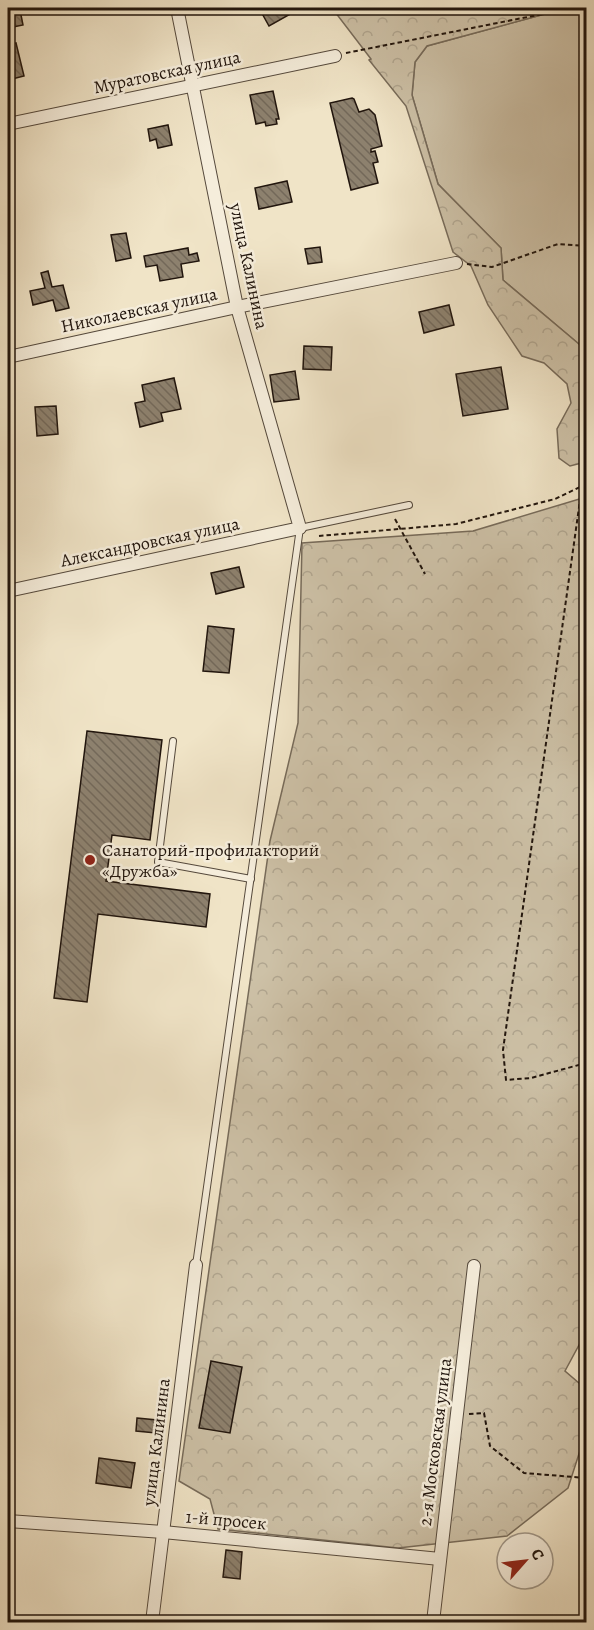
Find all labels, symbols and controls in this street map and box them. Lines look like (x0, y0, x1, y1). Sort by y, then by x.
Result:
street label: Муратовская улица (91, 45, 243, 99)
street label: улица Калинина (224, 200, 274, 332)
street label: Николаевская улица (59, 282, 220, 338)
street label: Александровская улица (57, 511, 242, 573)
place label: Санаторий-профилакторий «Дружба» (102, 838, 319, 883)
marker: Санаторий-профилакторий «Дружба» (83, 853, 97, 867)
street label: 2-я Московская улица (413, 1356, 457, 1527)
street label: улица Калинина (136, 1376, 176, 1508)
street label: 1-й просек (185, 1505, 267, 1535)
north arrow (495, 1531, 555, 1591)
text: С (525, 1545, 549, 1564)

